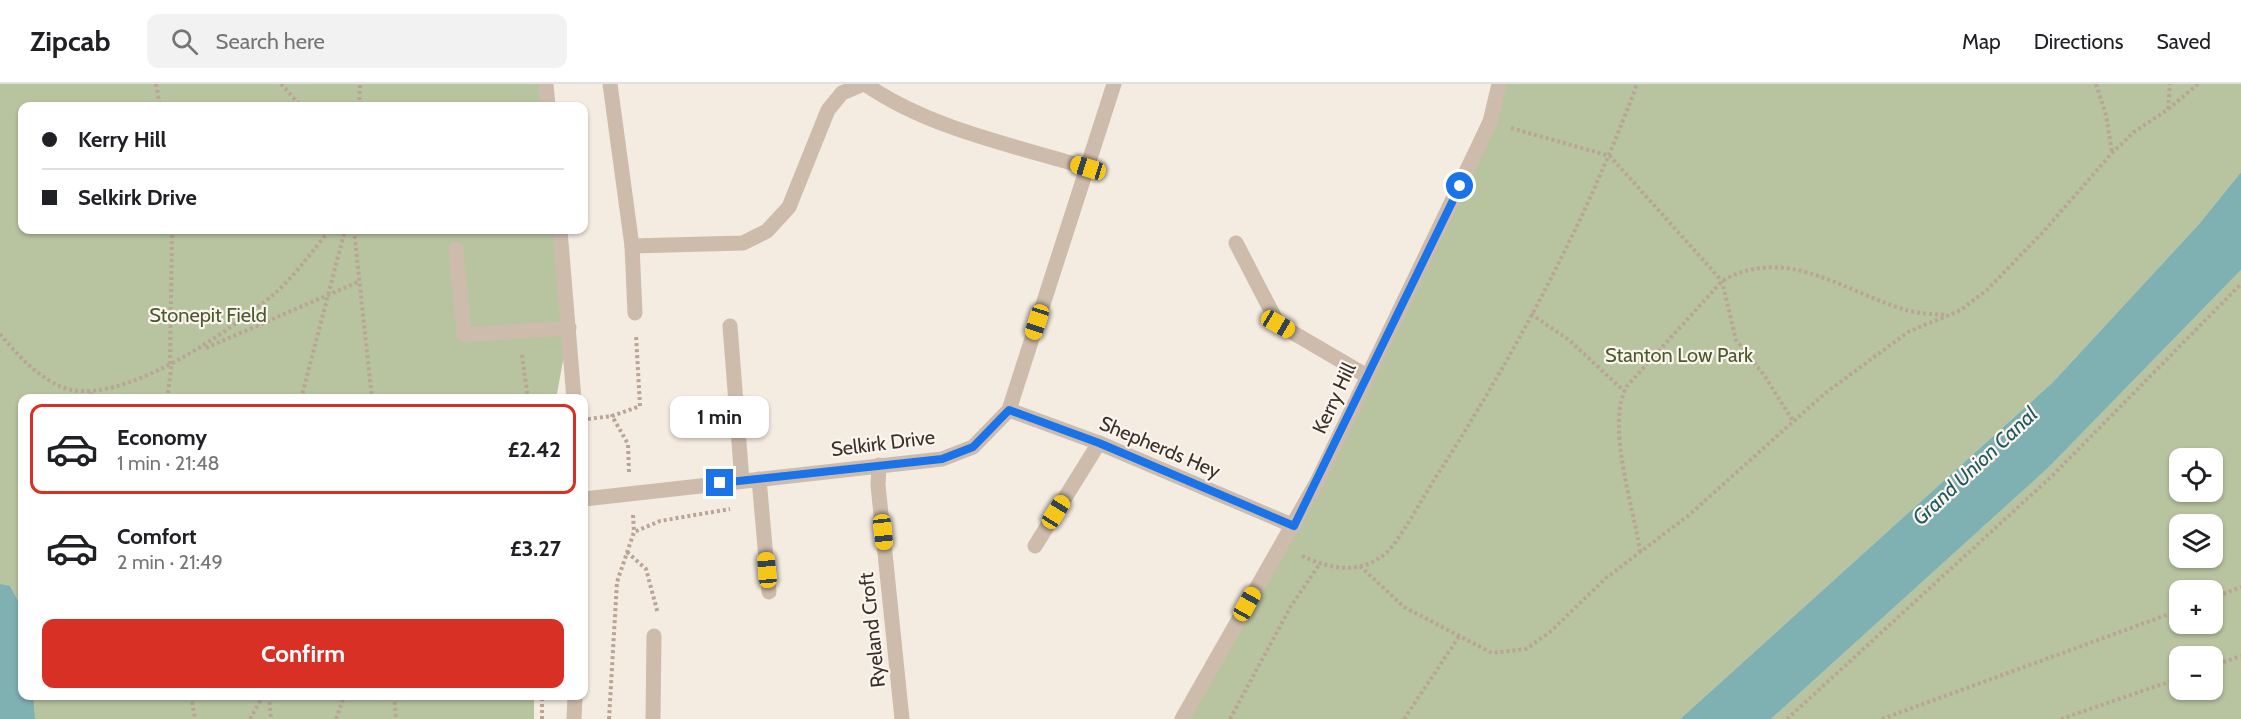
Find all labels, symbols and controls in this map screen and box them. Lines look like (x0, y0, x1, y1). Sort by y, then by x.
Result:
search box (147, 14, 567, 68)
text: Zipcab (30, 24, 111, 58)
icon: search (168, 25, 201, 58)
text: Search here (216, 28, 325, 55)
text: Map (1962, 29, 2001, 54)
text: Directions (2034, 29, 2123, 54)
text: Saved (2156, 29, 2211, 54)
text: Kerry Hill (78, 126, 166, 153)
car (1068, 154, 1108, 182)
route start (1446, 172, 1473, 199)
text: Selkirk Drive (78, 184, 197, 211)
car (1023, 302, 1051, 342)
park label: Stonepit Field (149, 303, 267, 327)
car (1258, 307, 1298, 341)
park label: Stanton Low Park (1605, 343, 1753, 367)
street label: Kerry Hill (1307, 358, 1361, 437)
callout: 1 min (670, 396, 770, 438)
water label: Grand Union Canal (1907, 401, 2042, 530)
text: 1 min (697, 405, 742, 429)
street label: Shepherds Hey (1096, 411, 1224, 483)
icon: car (45, 422, 99, 476)
text: Economy (117, 424, 207, 451)
street label: Selkirk Drive (830, 425, 936, 461)
text: £2.42 (508, 436, 561, 463)
map controls (2169, 448, 2223, 700)
button: locate (2169, 448, 2223, 502)
text: 1 min · 21:48 (117, 451, 220, 475)
route end (706, 469, 733, 496)
car (1039, 492, 1073, 532)
car (872, 513, 894, 551)
button: layers (2169, 514, 2223, 568)
icon: car (45, 521, 99, 575)
text: Comfort (117, 523, 196, 550)
text: £3.27 (510, 535, 561, 562)
text: 2 min · 21:49 (117, 550, 223, 574)
car (756, 551, 778, 589)
street label: Ryeland Croft (854, 571, 890, 689)
button: + (2169, 580, 2223, 634)
car (1230, 584, 1264, 624)
button: Confirm (42, 619, 564, 688)
button: − (2169, 646, 2223, 700)

